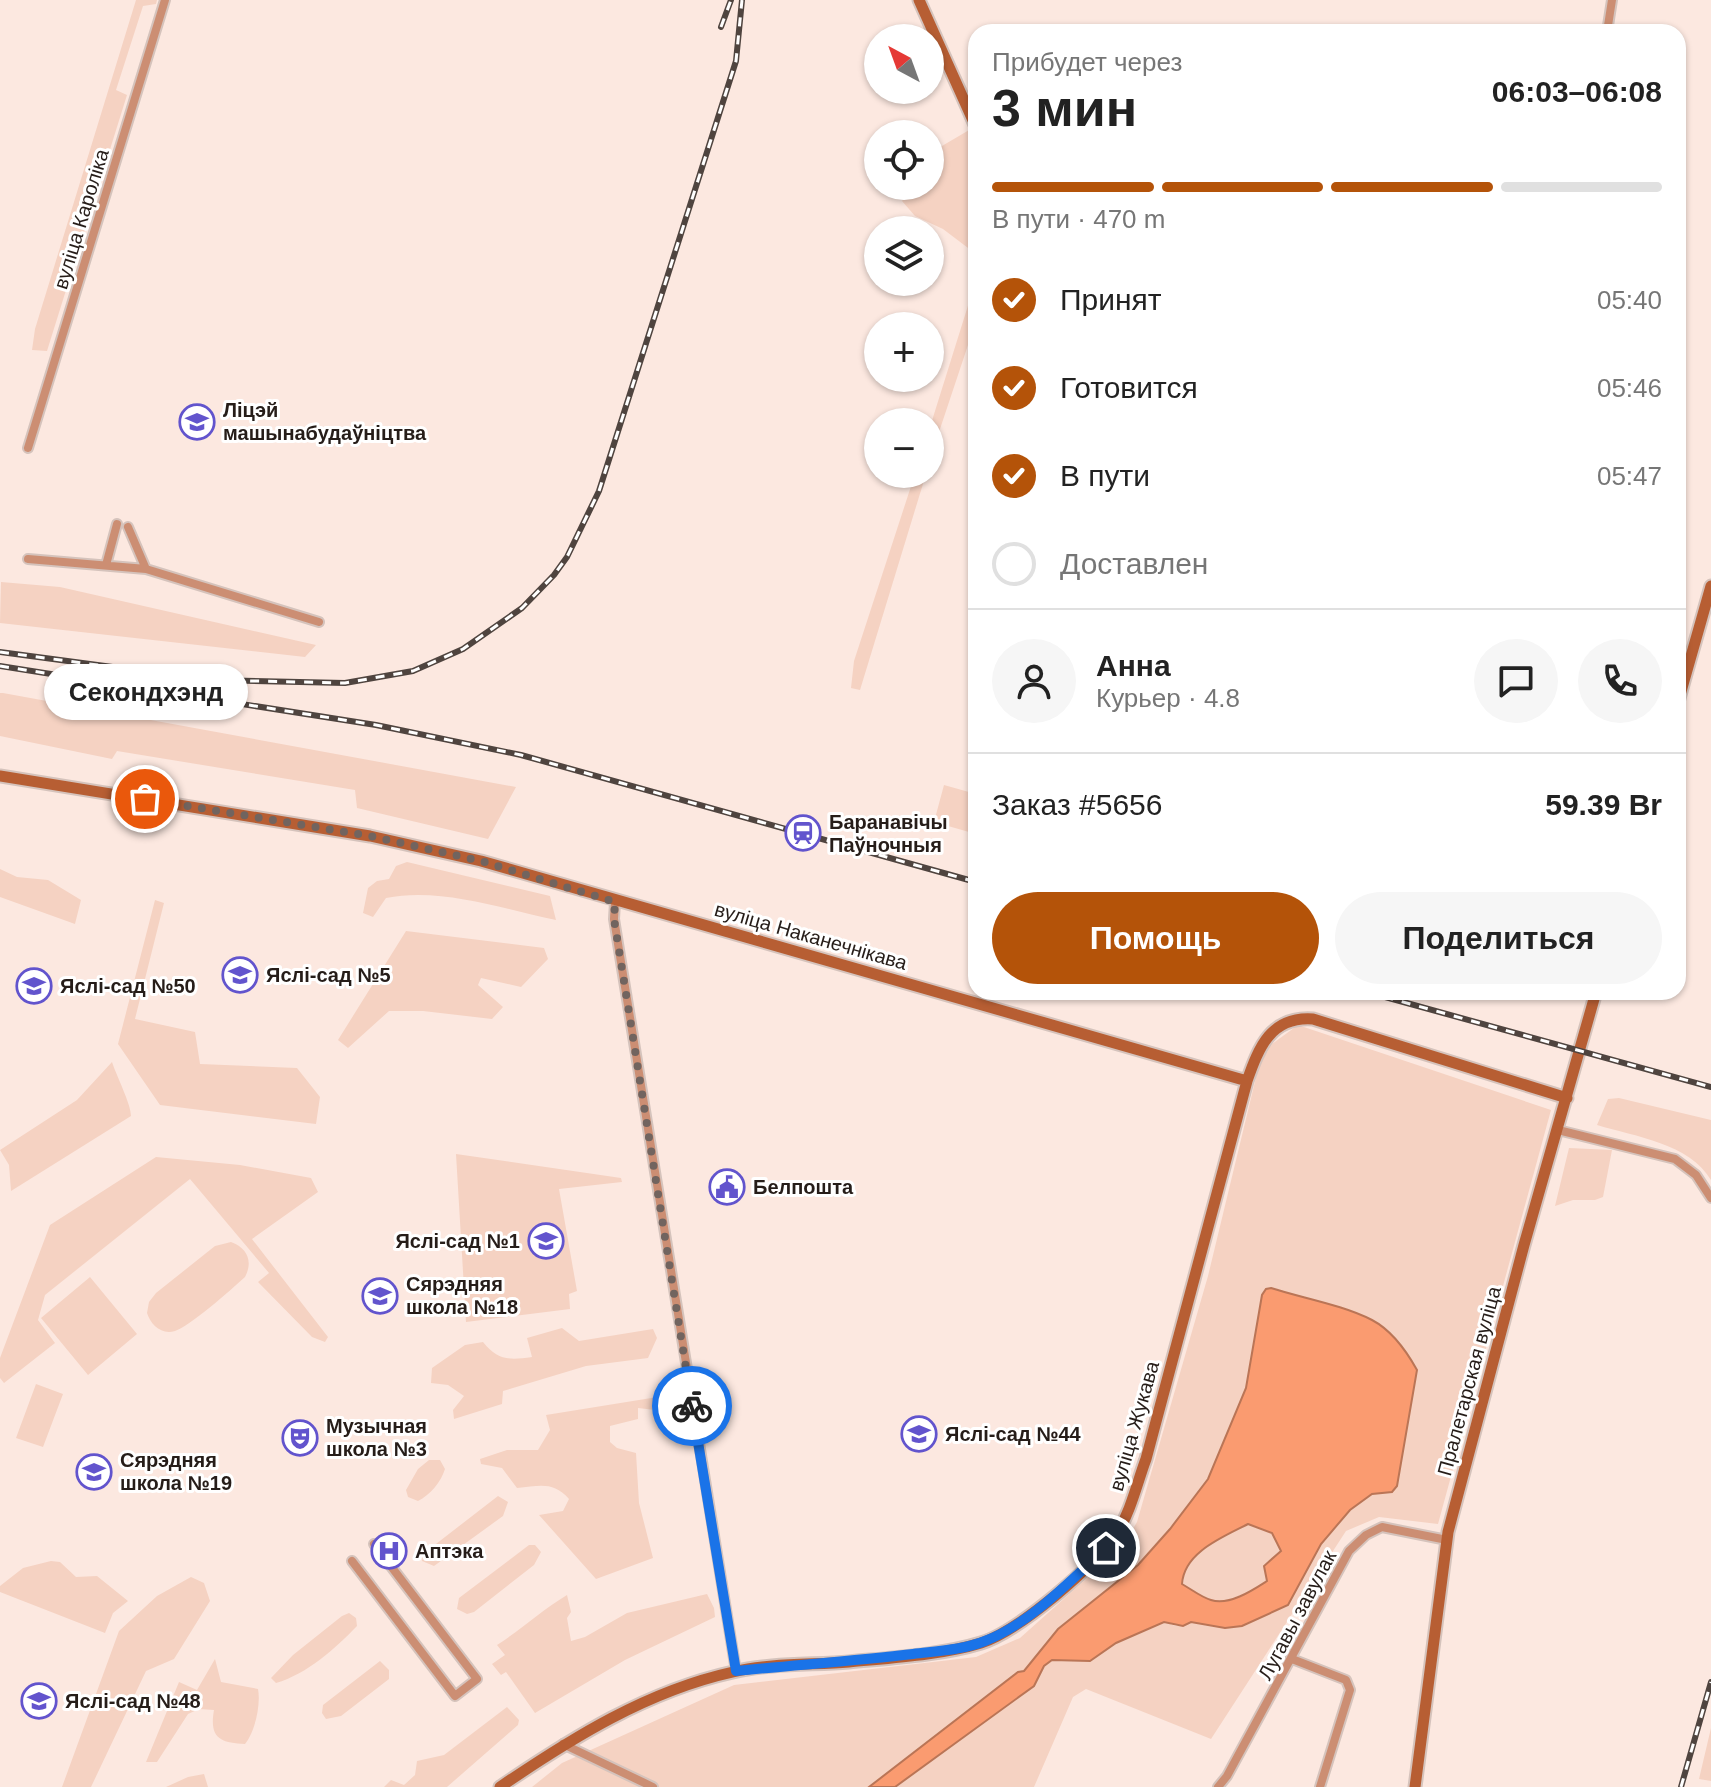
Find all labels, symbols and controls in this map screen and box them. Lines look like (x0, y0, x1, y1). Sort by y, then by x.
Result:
north arrow (864, 24, 944, 104)
map controls (864, 24, 944, 488)
text: Прибудет через (992, 47, 1182, 77)
text: 06:03–06:08 (1492, 75, 1662, 108)
text: 3 мин (992, 79, 1137, 137)
button: locate (864, 120, 944, 200)
street label: вуліца Кароліка (49, 146, 113, 292)
text: В пути · 470 m (992, 204, 1165, 234)
button: layers (864, 216, 944, 296)
icon: check (992, 278, 1036, 322)
text: Принят (1060, 283, 1162, 316)
text: 05:40 (1597, 285, 1662, 315)
button: + (864, 312, 944, 392)
icon: check (992, 366, 1036, 410)
text: Готовится (1060, 371, 1198, 404)
text: 05:46 (1597, 373, 1662, 403)
place label: Ліцэй машынабудаўніцтва (223, 399, 427, 444)
school or university icon: Ліцэй машынабудаўніцтва (178, 403, 216, 441)
button: − (864, 408, 944, 488)
icon: check (992, 454, 1036, 498)
text: В пути (1060, 459, 1150, 492)
text: 05:47 (1597, 461, 1662, 491)
text: Доставлен (1060, 547, 1208, 580)
button: person (992, 639, 1076, 723)
button: chat (1474, 639, 1558, 723)
button: phone (1578, 639, 1662, 723)
text: Анна (1096, 649, 1171, 682)
callout: Секондхэнд (43, 663, 247, 719)
text: Секондхэнд (69, 677, 223, 707)
text: Курьер · 4.8 (1096, 683, 1240, 713)
pin (111, 765, 179, 833)
icon: bag (123, 777, 167, 821)
text: Заказ #5656 (992, 788, 1162, 821)
text: 59.39 Br (1545, 788, 1662, 821)
place label: Баранавічы Паўночныя (829, 811, 948, 856)
station icon: Баранавічы Паўночныя (784, 814, 822, 852)
button: Помощь (992, 892, 1319, 984)
button: Поделиться (1335, 892, 1662, 984)
street label: вуліца Наканечнікава (712, 898, 911, 974)
school or university icon: Яслі-сад №5 (221, 956, 259, 994)
place label: Яслі-сад №5 (266, 964, 391, 986)
school or university icon: Яслі-сад №50 (15, 967, 53, 1005)
place label: Яслі-сад №50 (60, 975, 196, 997)
public building icon: Белпошта (708, 1168, 746, 1206)
place label: Белпошта (753, 1176, 854, 1198)
school or university icon: Яслі-сад №1 (527, 1222, 565, 1260)
place label: Яслі-сад №1 (395, 1230, 520, 1252)
place label: Сярэдняя школа №18 (406, 1273, 518, 1318)
school or university icon: Сярэдняя школа №18 (361, 1277, 399, 1315)
street label: Пралетарская вуліца (1433, 1283, 1505, 1478)
street label: вуліца Жукава (1105, 1358, 1163, 1493)
courier (652, 1366, 732, 1446)
icon: bike (670, 1384, 714, 1428)
place label: Музычная школа №3 (326, 1415, 427, 1460)
school or university icon: Яслі-сад №44 (900, 1415, 938, 1453)
theatre icon: Музычная школа №3 (281, 1419, 319, 1457)
place label: Яслі-сад №44 (945, 1423, 1082, 1445)
place label: Сярэдняя школа №19 (120, 1449, 232, 1494)
school or university icon: Сярэдняя школа №19 (75, 1453, 113, 1491)
pin (1072, 1514, 1140, 1582)
icon: home (1084, 1526, 1128, 1570)
hospital icon: Аптэка (370, 1532, 408, 1570)
place label: Аптэка (415, 1540, 484, 1562)
street label: Лугавы завулак (1254, 1546, 1341, 1684)
school or university icon: Яслі-сад №48 (20, 1682, 58, 1720)
place label: Яслі-сад №48 (65, 1690, 201, 1712)

